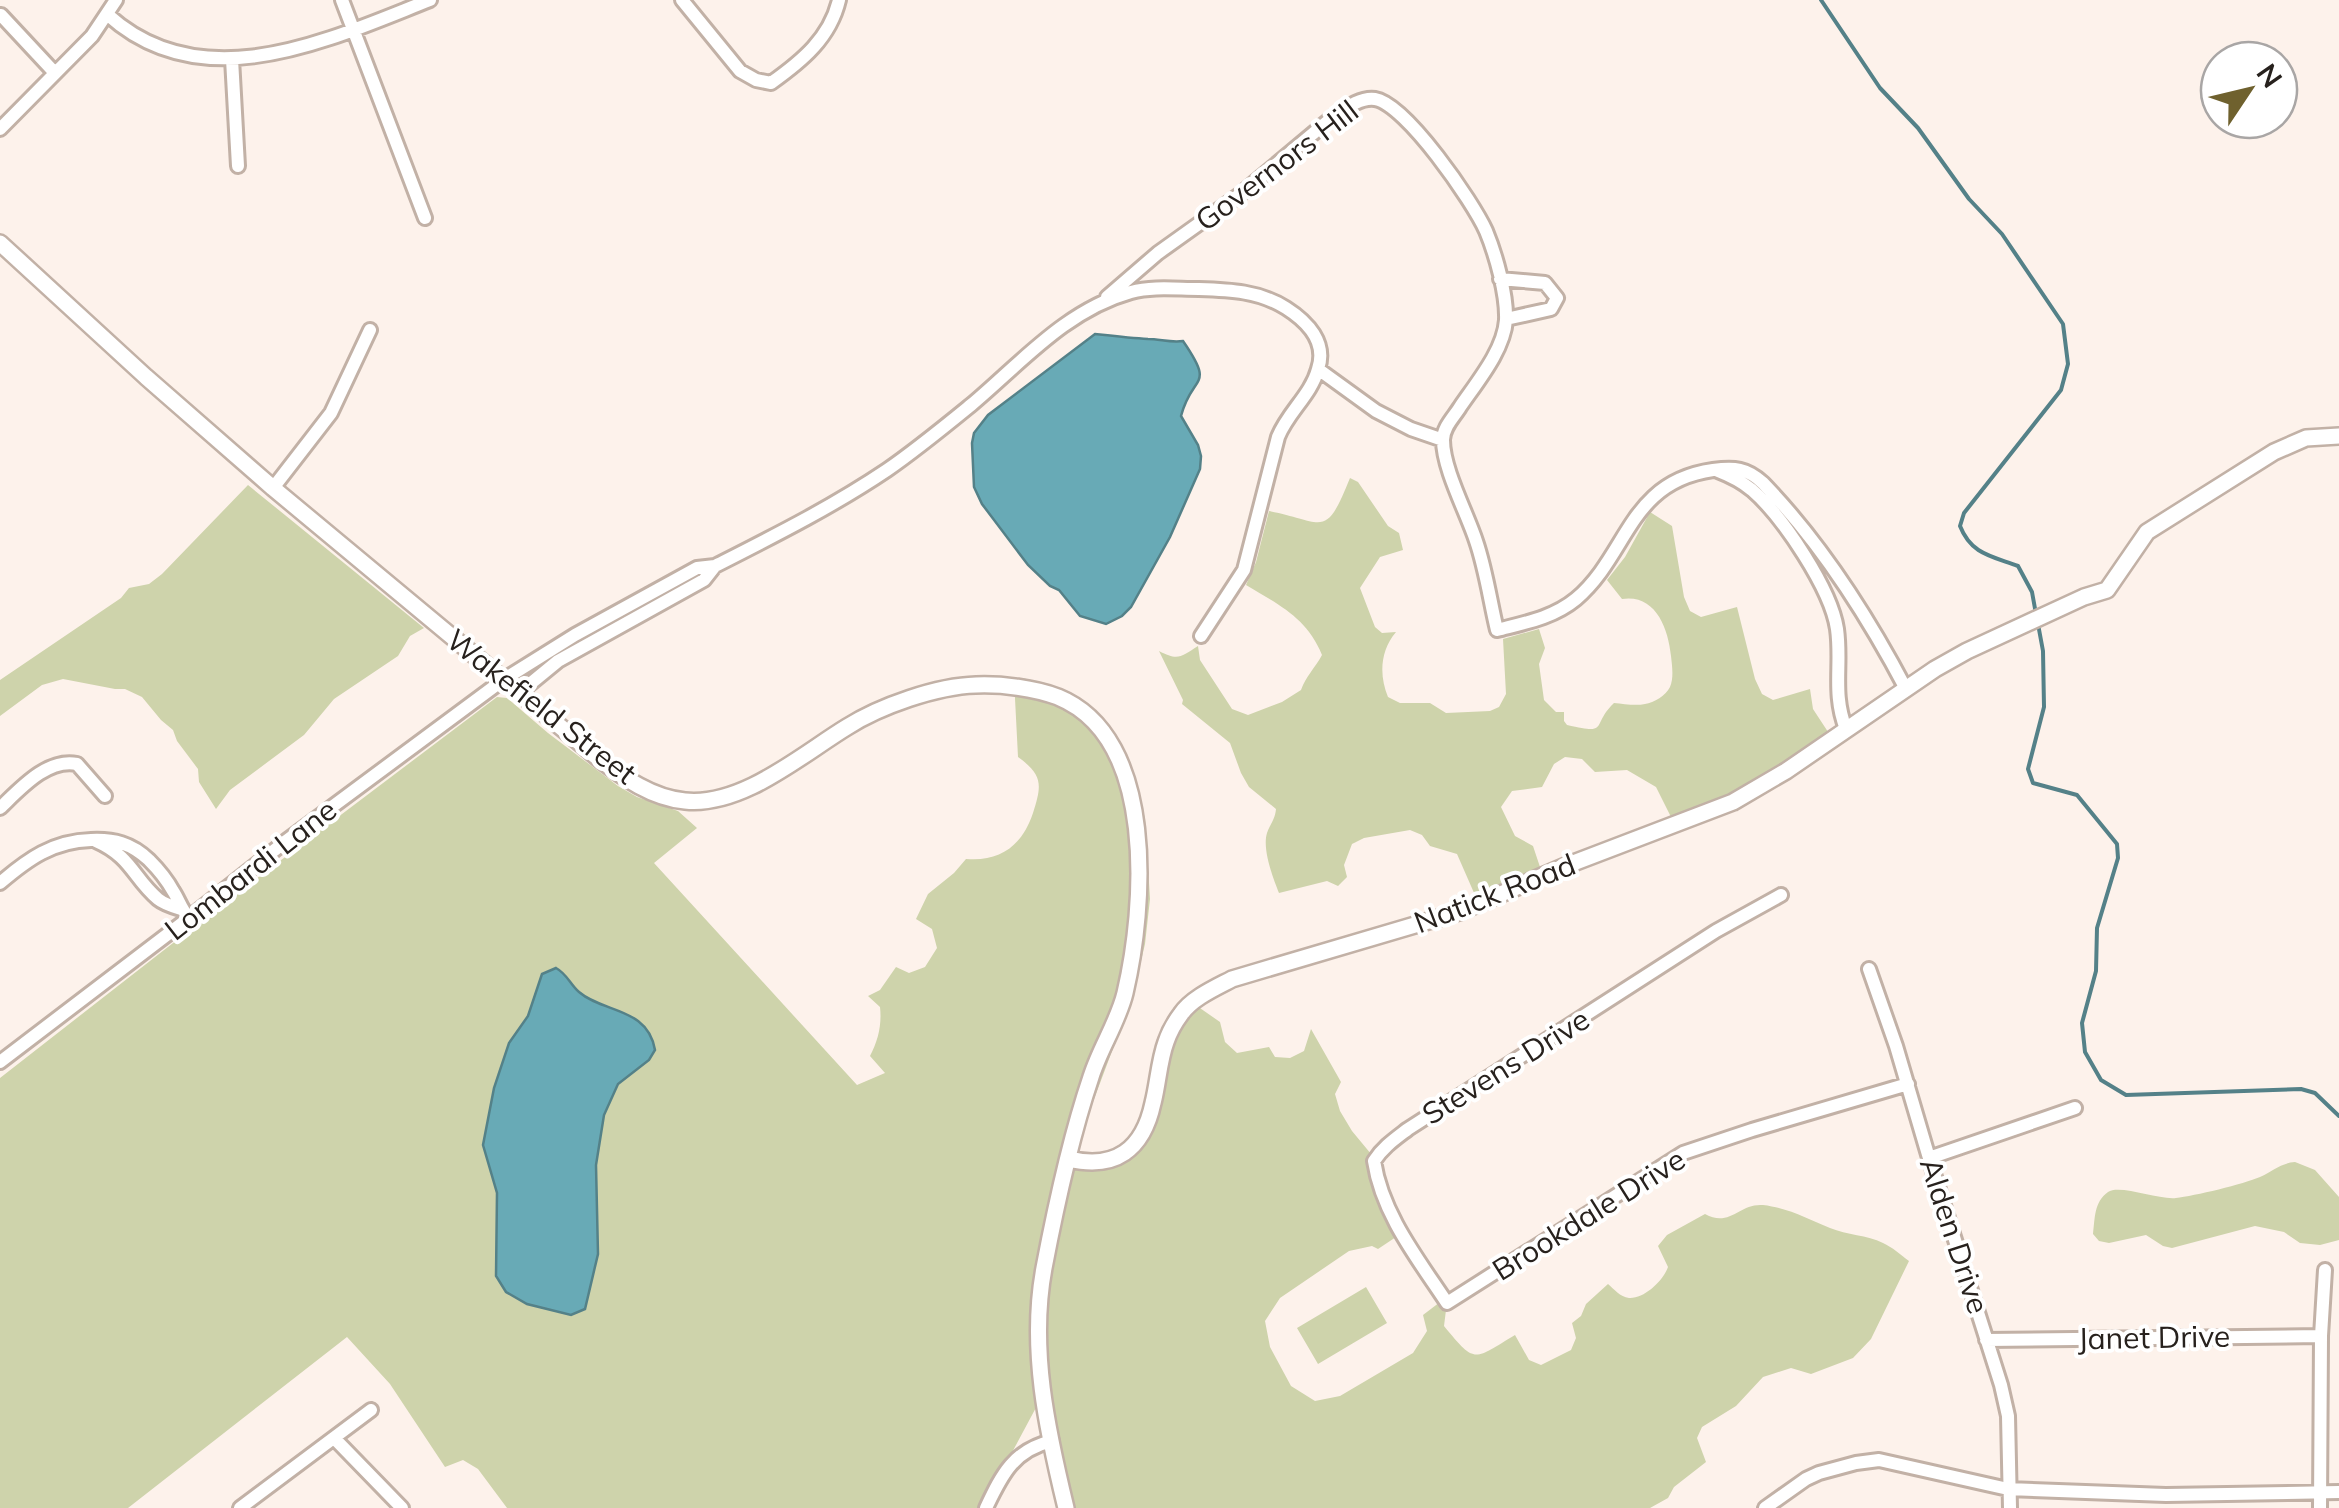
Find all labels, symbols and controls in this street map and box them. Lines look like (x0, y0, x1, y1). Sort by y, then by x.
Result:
north arrow (2199, 40, 2299, 140)
text: N (2249, 57, 2290, 94)
street label: Governors Hill (1187, 92, 1365, 239)
street label: Wakefield Street (439, 620, 644, 792)
street label: Lombardi Lane (157, 790, 344, 948)
street label: Natick Road (1409, 845, 1581, 941)
street label: Stevens Drive (1415, 1000, 1596, 1133)
street label: Brookdale Drive (1485, 1140, 1692, 1289)
street label: Alden Drive (1912, 1153, 1998, 1318)
street label: Janet Drive (2077, 1317, 2231, 1357)

